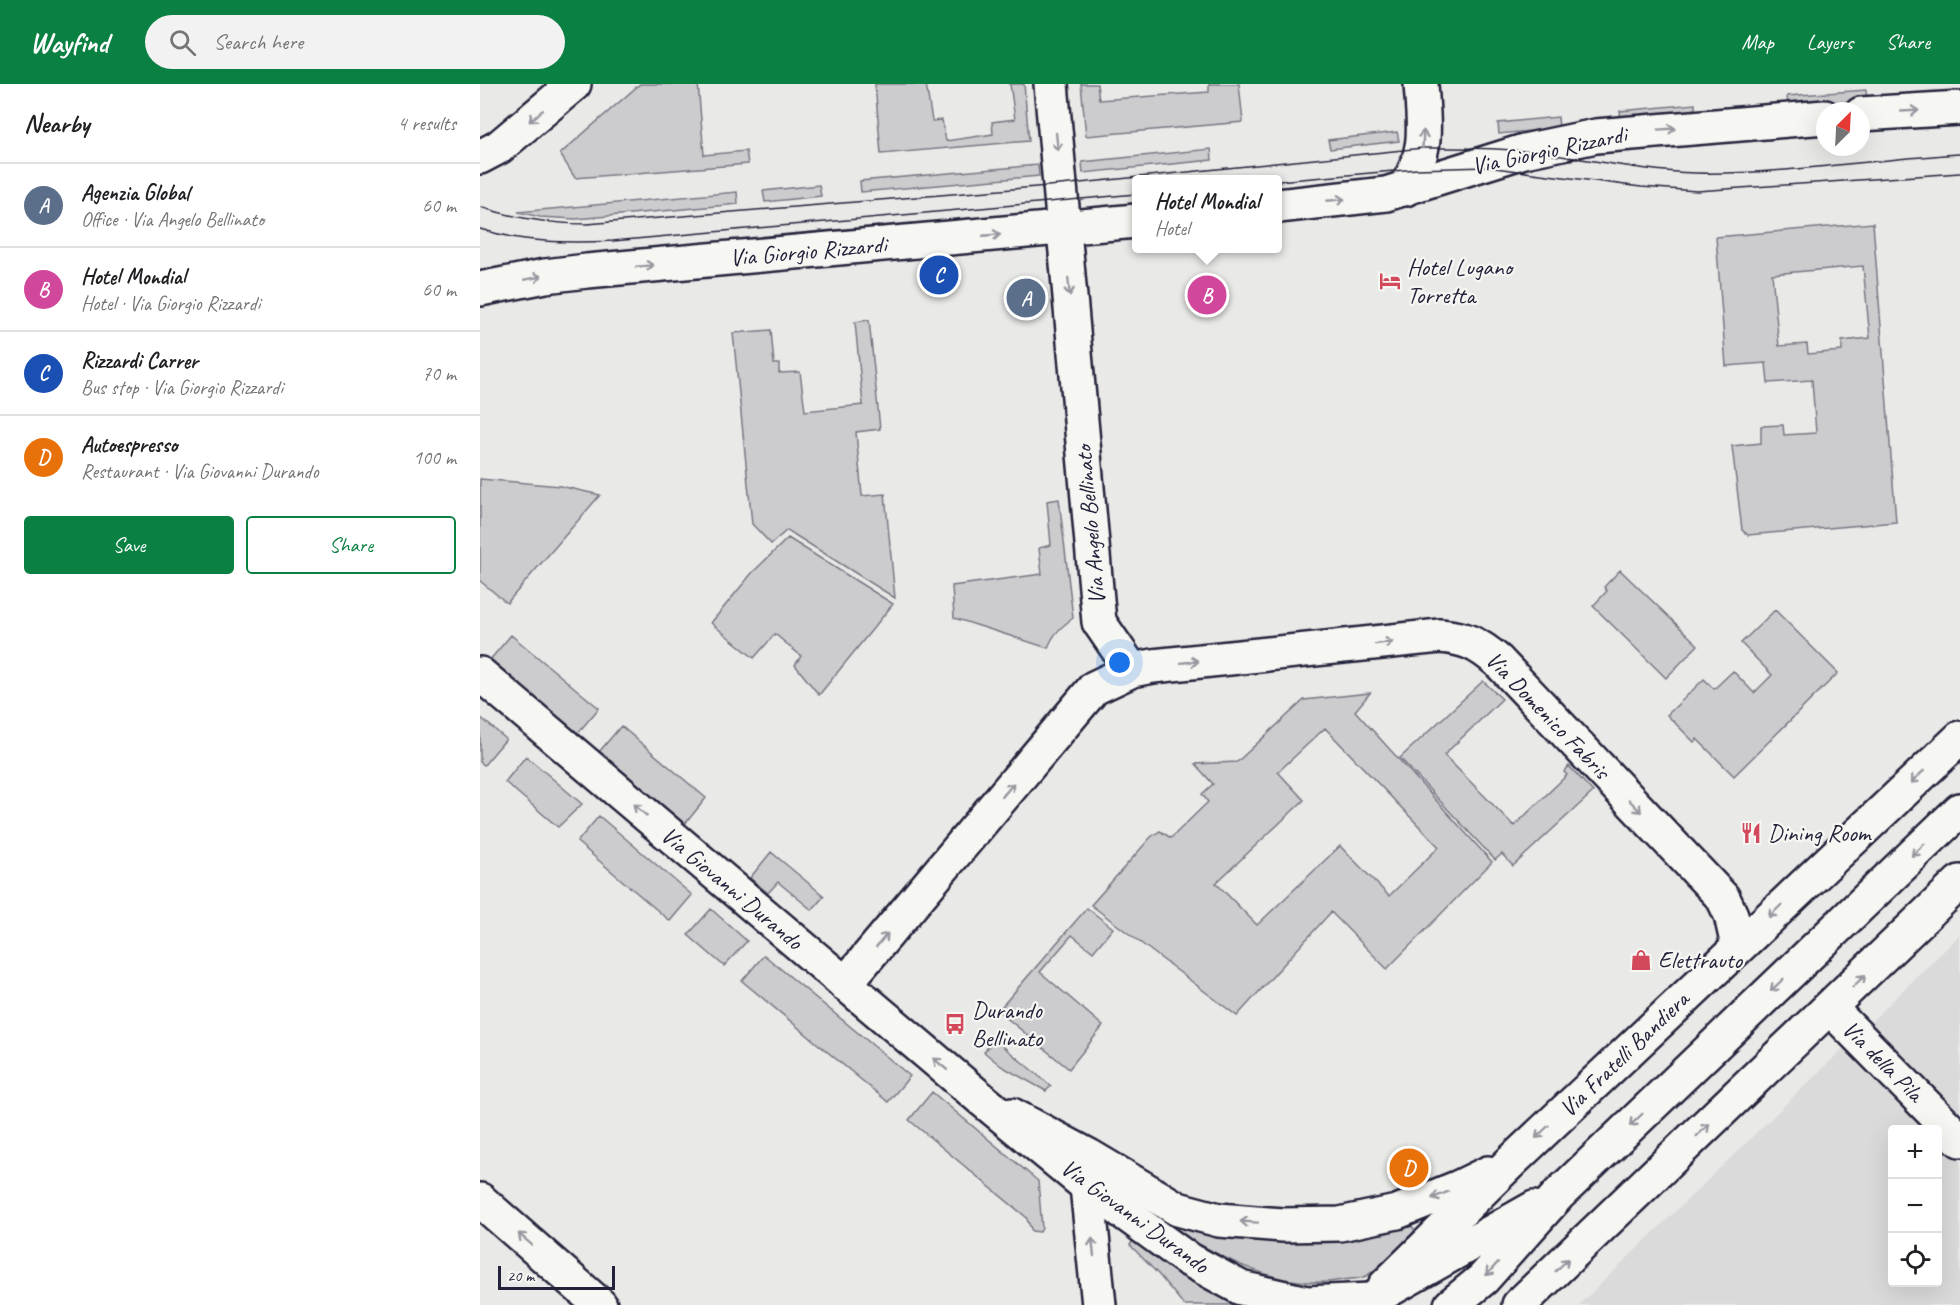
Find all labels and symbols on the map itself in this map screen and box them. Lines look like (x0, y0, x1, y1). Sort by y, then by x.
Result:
north arrow (1816, 102, 1870, 156)
one-way arrow (1900, 105, 1920, 116)
one-way arrow (528, 109, 544, 122)
street label: Via Giorgio Rizzardi (1469, 118, 1632, 181)
one-way arrow (1656, 124, 1676, 135)
one-way arrow (1418, 129, 1429, 149)
one-way arrow (1052, 132, 1063, 152)
one-way arrow (1325, 194, 1345, 205)
street label: Via Giorgio Rizzardi (728, 229, 891, 273)
one-way arrow (982, 229, 1002, 240)
pin: C (920, 252, 958, 297)
place label: Hotel Lugano Torretta (1407, 252, 1515, 310)
one-way arrow (635, 260, 655, 271)
hotel icon: Hotel Lugano Torretta (1378, 269, 1402, 293)
one-way arrow (523, 272, 543, 283)
pin: B (1188, 272, 1226, 318)
pin: A (1006, 276, 1046, 320)
one-way arrow (1064, 276, 1075, 296)
street label: Via Angelo Bellinato (1068, 442, 1112, 606)
one-way arrow (1374, 637, 1394, 648)
street label: Via Domenico Fabris (1479, 645, 1618, 787)
your location (1105, 648, 1134, 677)
one-way arrow (1180, 656, 1200, 667)
one-way arrow (1910, 770, 1925, 784)
one-way arrow (1001, 783, 1015, 798)
one-way arrow (1628, 798, 1643, 813)
one-way arrow (632, 804, 648, 817)
place label: Dining Room (1768, 818, 1873, 848)
street label: Via Giovanni Durando (655, 820, 810, 957)
restaurant icon: Dining Room (1739, 821, 1763, 845)
one-way arrow (1910, 843, 1925, 858)
one-way arrow (1768, 904, 1783, 918)
one-way arrow (876, 932, 889, 948)
place label: Elettrauto (1658, 945, 1744, 975)
shop icon: Elettrauto (1629, 948, 1653, 972)
one-way arrow (1851, 973, 1866, 988)
one-way arrow (1769, 978, 1784, 992)
street label: Via Fratelli Bandiera (1553, 983, 1697, 1123)
place label: Durando Bellinato (972, 995, 1044, 1053)
bus stop icon: Durando Bellinato (943, 1012, 967, 1036)
street label: Via della Pila (1836, 1014, 1931, 1109)
one-way arrow (932, 1058, 948, 1071)
one-way arrow (1629, 1113, 1644, 1127)
one-way arrow (1695, 1123, 1710, 1137)
one-way arrow (1535, 1125, 1550, 1139)
pin: D (1390, 1146, 1428, 1190)
street label: Via Giovanni Durando (1055, 1152, 1216, 1281)
one-way arrow (1431, 1190, 1449, 1201)
one-way arrow (1240, 1216, 1260, 1227)
one-way arrow (518, 1232, 533, 1246)
one-way arrow (1087, 1237, 1098, 1257)
one-way arrow (1554, 1257, 1569, 1272)
one-way arrow (1485, 1261, 1499, 1276)
scale bar (498, 1263, 615, 1290)

